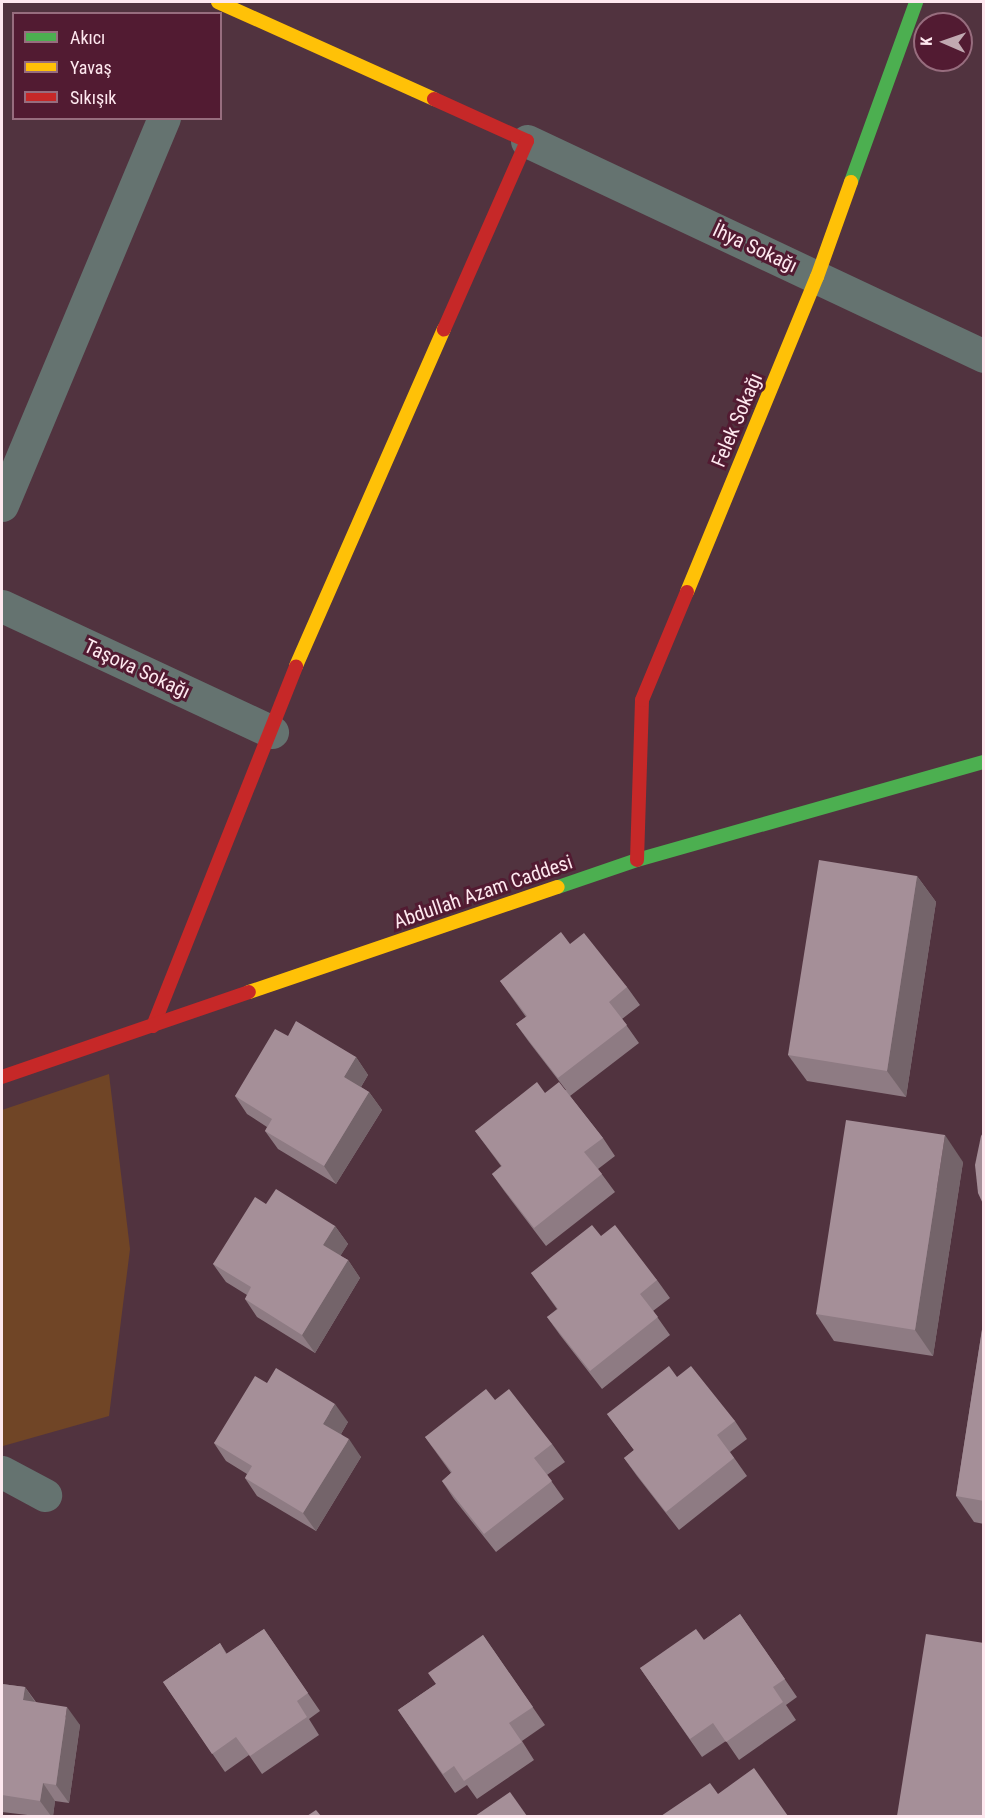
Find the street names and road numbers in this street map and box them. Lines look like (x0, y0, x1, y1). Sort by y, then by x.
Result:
street label: İhya Sokağı (709, 218, 801, 278)
street label: Felek Sokağı (706, 369, 768, 471)
street label: Taşova Sokağı (80, 634, 194, 704)
street label: Abdullah Azam Caddesi (390, 850, 576, 934)

